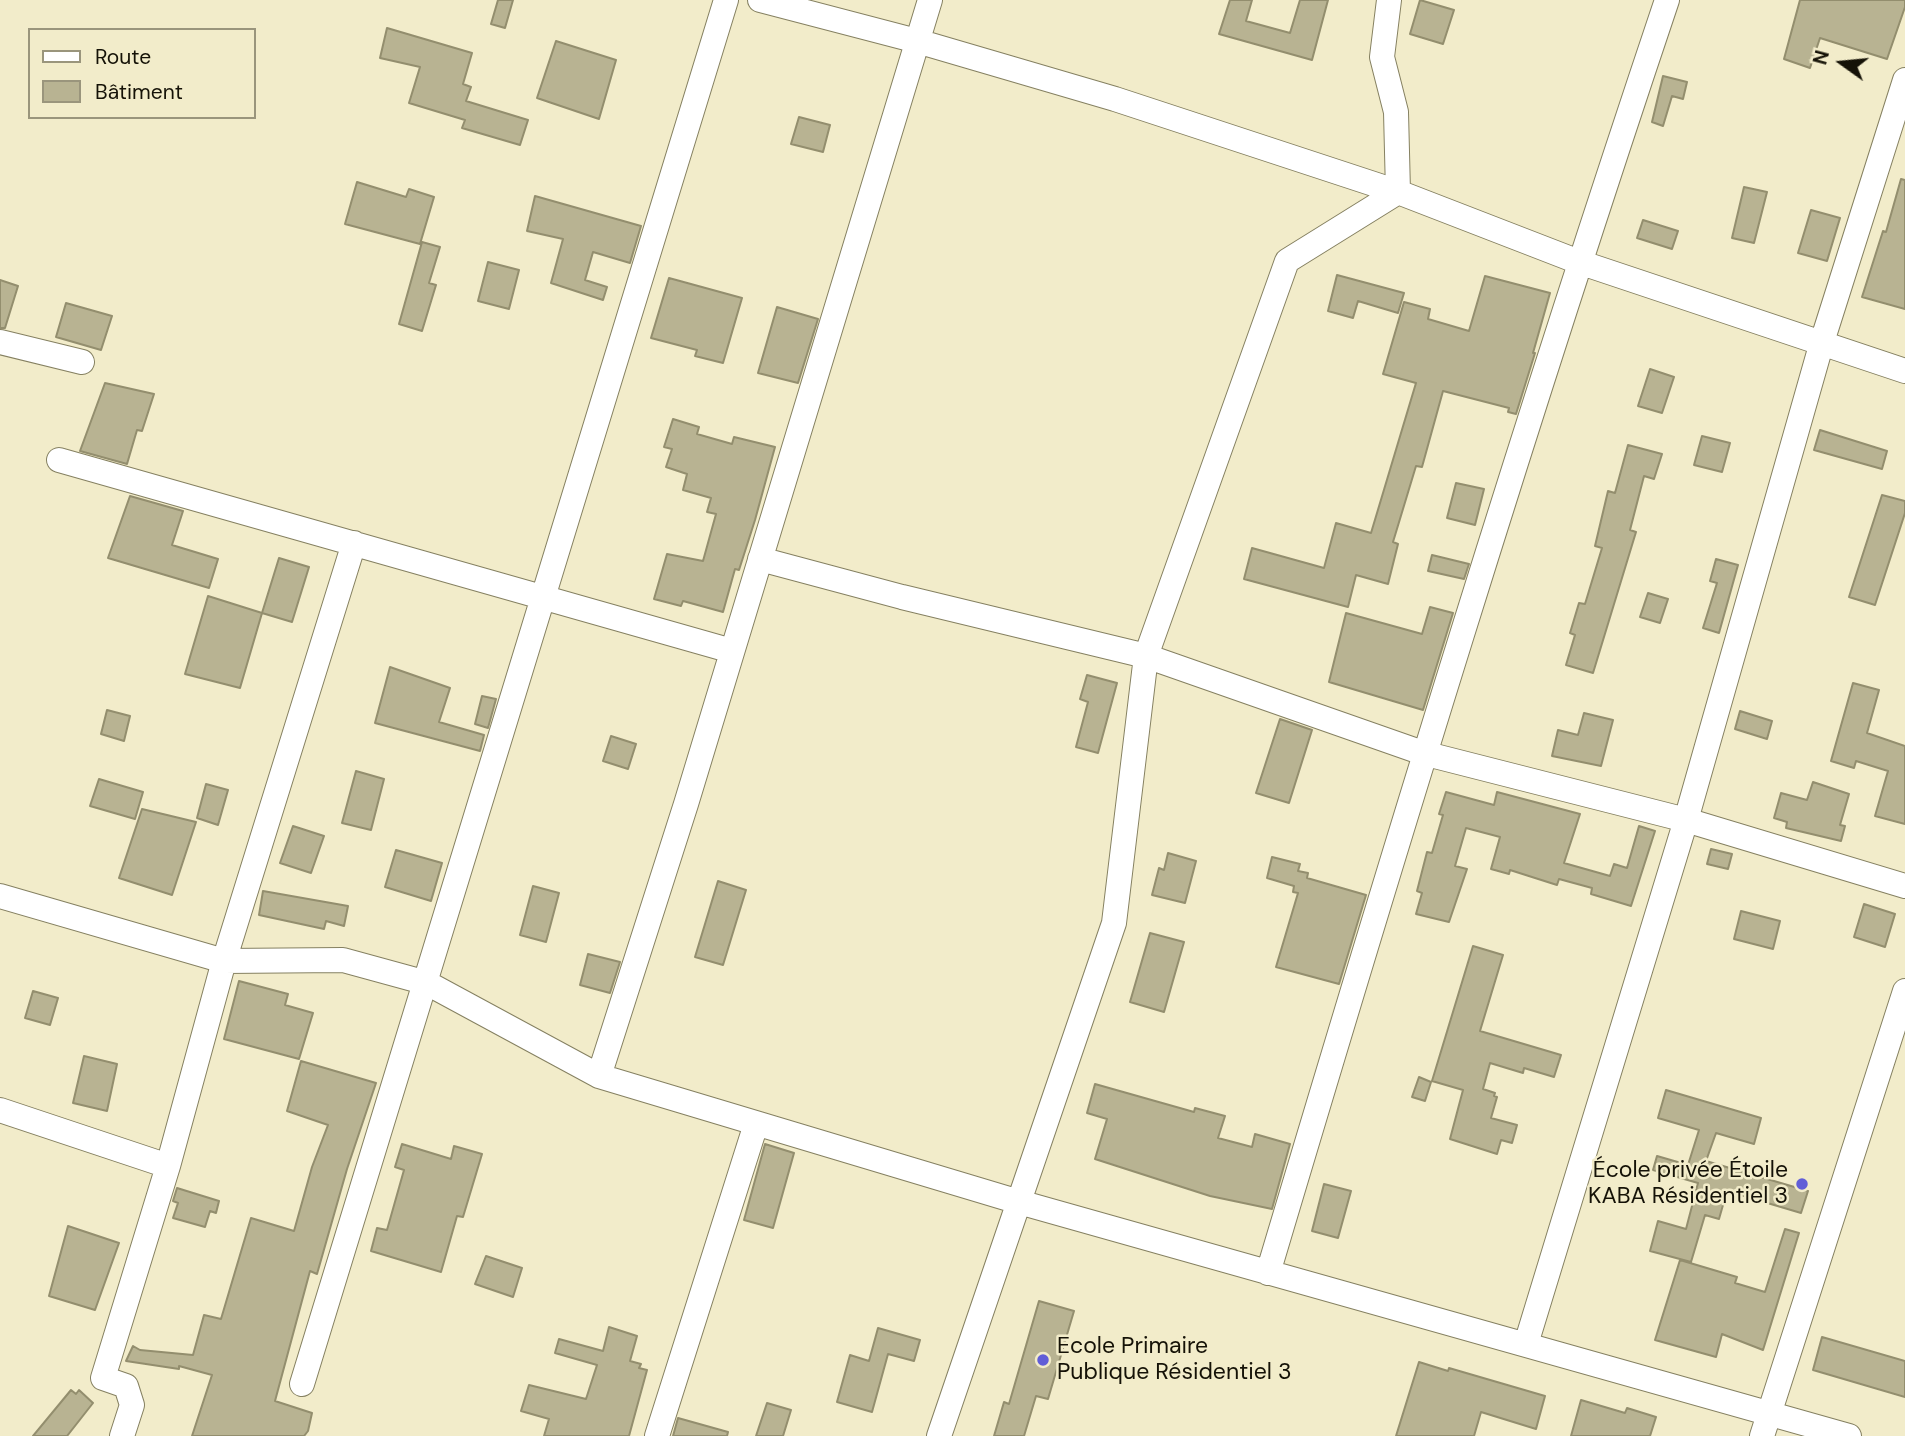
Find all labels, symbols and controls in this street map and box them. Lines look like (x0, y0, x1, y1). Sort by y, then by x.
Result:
legend (28, 28, 256, 119)
north arrow (1807, 28, 1877, 98)
text: Route (95, 43, 151, 71)
text: N (1807, 48, 1835, 67)
text: Bâtiment (95, 78, 183, 106)
place label: École privée Étoile KABA Résidentiel 3 (1588, 1157, 1788, 1211)
marker: École privée Étoile KABA Résidentiel 3 (1794, 1176, 1810, 1192)
place label: Ecole Primaire Publique Résidentiel 3 (1057, 1333, 1292, 1387)
marker: Ecole Primaire Publique Résidentiel 3 (1035, 1352, 1051, 1368)

